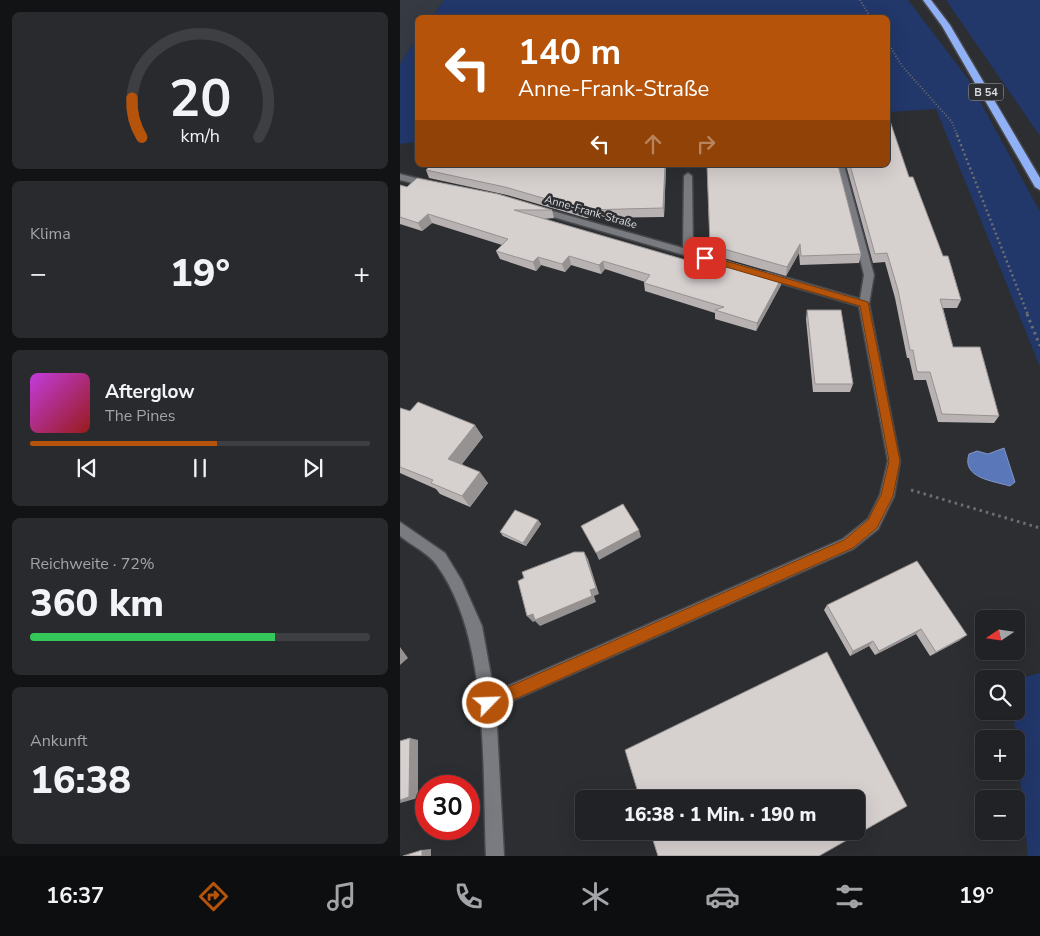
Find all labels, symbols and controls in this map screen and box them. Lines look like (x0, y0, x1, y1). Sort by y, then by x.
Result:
text: 140 m (518, 29, 621, 76)
icon: left (435, 35, 500, 100)
text: 20 (169, 63, 231, 134)
text: Anne-Frank-Straße (518, 74, 709, 104)
road number: B 54 (968, 84, 1004, 100)
text: km/h (180, 124, 220, 148)
icon: left (586, 130, 614, 158)
icon: ahead (639, 130, 667, 158)
icon: right (692, 130, 720, 158)
street label: Anne-Frank-Straße (543, 192, 639, 232)
text: Klima (30, 223, 71, 245)
pin (684, 237, 726, 279)
icon: arrive (691, 244, 719, 272)
text: 19° (170, 248, 230, 299)
text: − (30, 255, 47, 293)
text: + (353, 255, 370, 293)
text: Afterglow (105, 379, 195, 405)
text: The Pines (105, 405, 175, 427)
icon: previous (73, 454, 101, 482)
icon: pause (186, 454, 214, 482)
icon: next (299, 454, 327, 482)
text: Reichweite · 72% (30, 553, 155, 575)
text: 360 km (30, 578, 164, 629)
north arrow (975, 610, 1025, 660)
map controls (975, 610, 1025, 840)
button: search (975, 670, 1025, 720)
position arrow (461, 676, 513, 728)
text: Ankunft (30, 730, 87, 752)
button: + (975, 730, 1025, 780)
text: 16:38 (30, 755, 131, 806)
speed limit sign: 30 (415, 775, 480, 840)
button: − (975, 790, 1025, 840)
text: 16:38 · 1 Min. · 190 m (624, 802, 816, 828)
icon: directions (196, 879, 231, 914)
icon: music (324, 879, 359, 914)
icon: phone (451, 879, 486, 914)
icon: climate (578, 879, 613, 914)
icon: car (705, 879, 740, 914)
icon: filters (832, 879, 867, 914)
text: 16:37 (46, 881, 104, 911)
text: 19° (959, 881, 994, 911)

